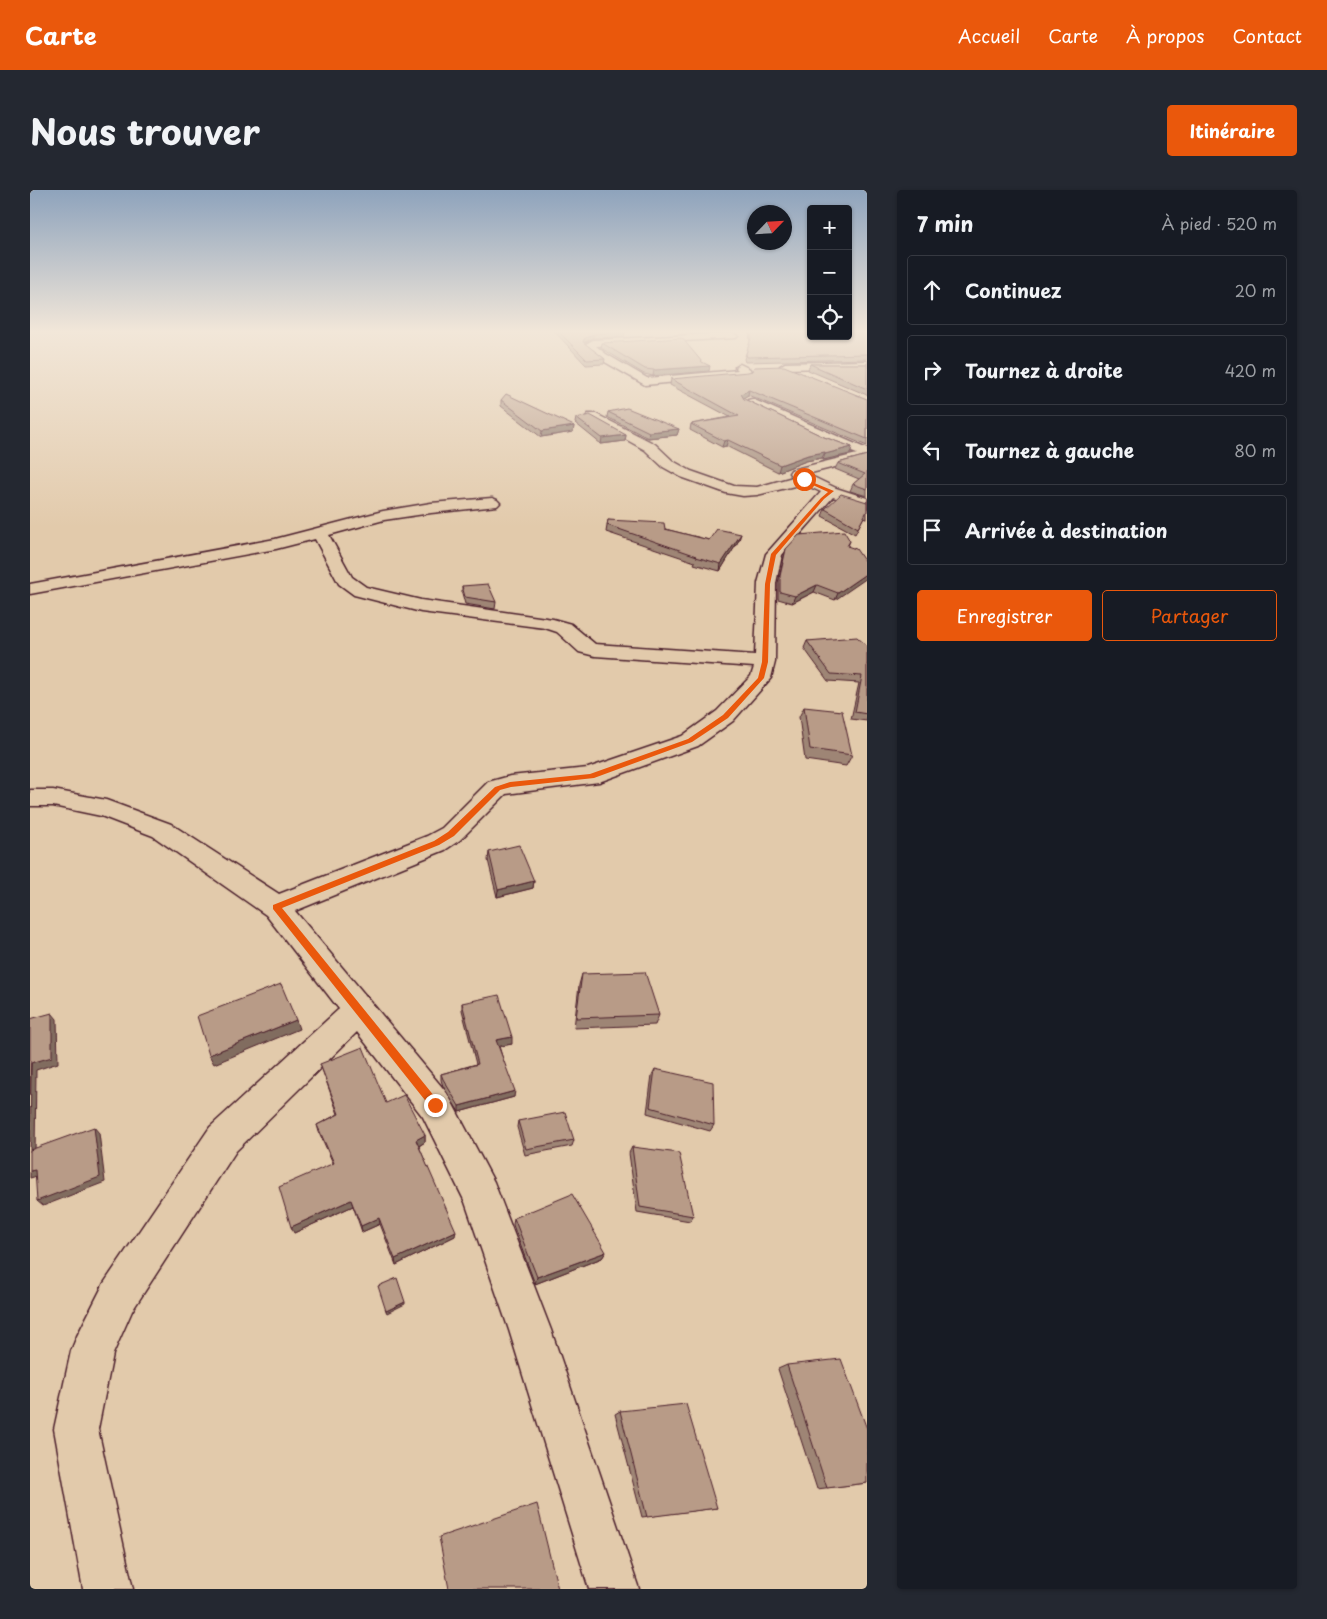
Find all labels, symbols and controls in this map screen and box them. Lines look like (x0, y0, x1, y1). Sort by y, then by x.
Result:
text: Carte (25, 17, 97, 53)
text: Accueil (958, 22, 1020, 49)
text: Carte (1048, 22, 1098, 49)
text: À propos (1126, 22, 1204, 49)
text: Contact (1232, 22, 1302, 49)
text: Nous trouver (30, 104, 260, 157)
button: Itinéraire (1167, 105, 1297, 156)
north arrow (747, 205, 792, 250)
map controls (807, 205, 852, 340)
button: + (807, 205, 852, 250)
text: 7 min (917, 207, 973, 239)
text: À pied · 520 m (1161, 211, 1277, 235)
button: − (807, 250, 852, 295)
icon: ahead (918, 276, 946, 304)
text: Continuez (965, 276, 1062, 304)
text: 20 m (1235, 278, 1276, 302)
button: locate (807, 295, 852, 340)
icon: right (918, 356, 946, 384)
text: Tournez à droite (965, 356, 1123, 384)
text: 420 m (1225, 358, 1276, 382)
icon: left (918, 436, 946, 464)
text: Tournez à gauche (965, 436, 1134, 464)
text: 80 m (1234, 438, 1276, 462)
route start (793, 468, 816, 491)
icon: arrive (918, 516, 946, 544)
text: Arrivée à destination (965, 516, 1168, 544)
button: Enregistrer (917, 590, 1092, 641)
button: Partager (1102, 590, 1277, 641)
route end (424, 1094, 447, 1117)

